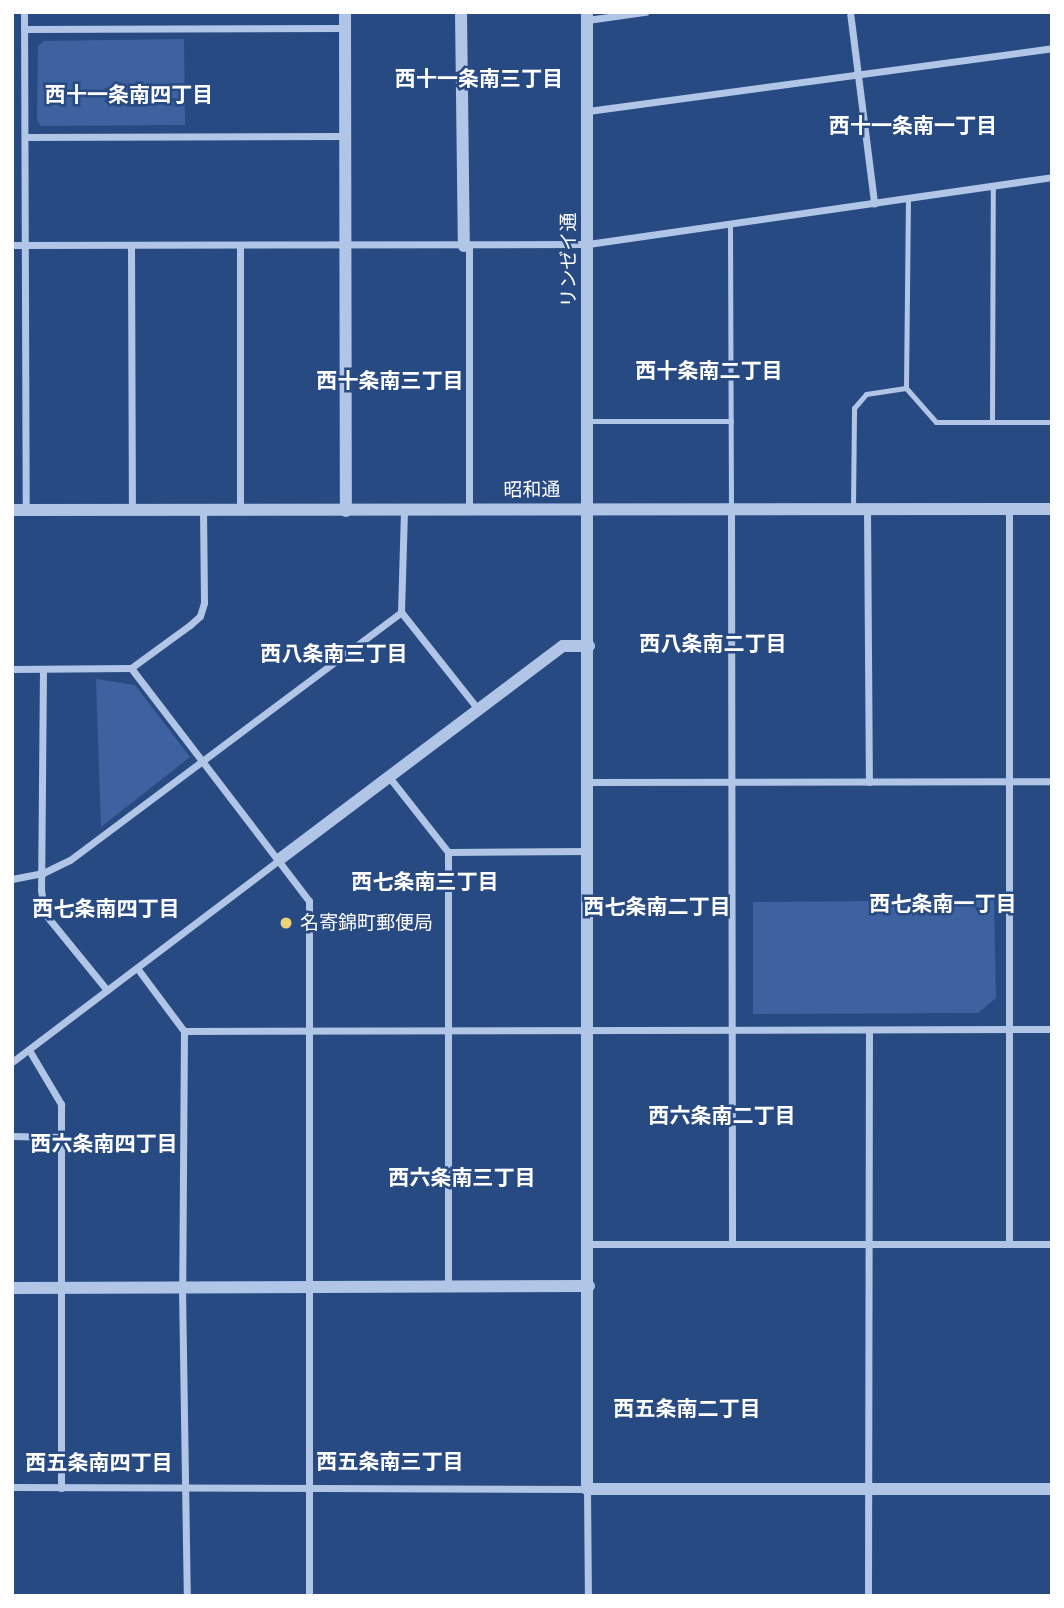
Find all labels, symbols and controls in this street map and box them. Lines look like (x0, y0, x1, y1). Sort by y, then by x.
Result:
district label: 西十一条南三丁目 (395, 66, 563, 92)
district label: 西十一条南四丁目 (45, 82, 213, 108)
district label: 西十一条南一丁目 (829, 113, 997, 139)
street label: リンゼイ通 (558, 213, 580, 307)
district label: 西十条南二丁目 (636, 358, 782, 384)
district label: 西十条南三丁目 (317, 368, 463, 394)
street label: 昭和通 (503, 478, 561, 502)
district label: 西八条南二丁目 (640, 631, 786, 657)
district label: 西八条南三丁目 (261, 641, 407, 667)
district label: 西七条南三丁目 (352, 869, 498, 895)
district label: 西七条南一丁目 (870, 891, 1016, 917)
district label: 西七条南二丁目 (584, 894, 730, 920)
district label: 西七条南四丁目 (33, 896, 179, 922)
place label: 名寄錦町郵便局 (300, 912, 433, 934)
marker: 名寄錦町郵便局 (278, 915, 294, 931)
district label: 西六条南二丁目 (649, 1103, 795, 1129)
district label: 西六条南四丁目 (31, 1131, 177, 1157)
district label: 西六条南三丁目 (389, 1165, 535, 1191)
district label: 西五条南二丁目 (614, 1396, 760, 1422)
district label: 西五条南三丁目 (317, 1449, 463, 1475)
district label: 西五条南四丁目 (26, 1450, 172, 1476)

